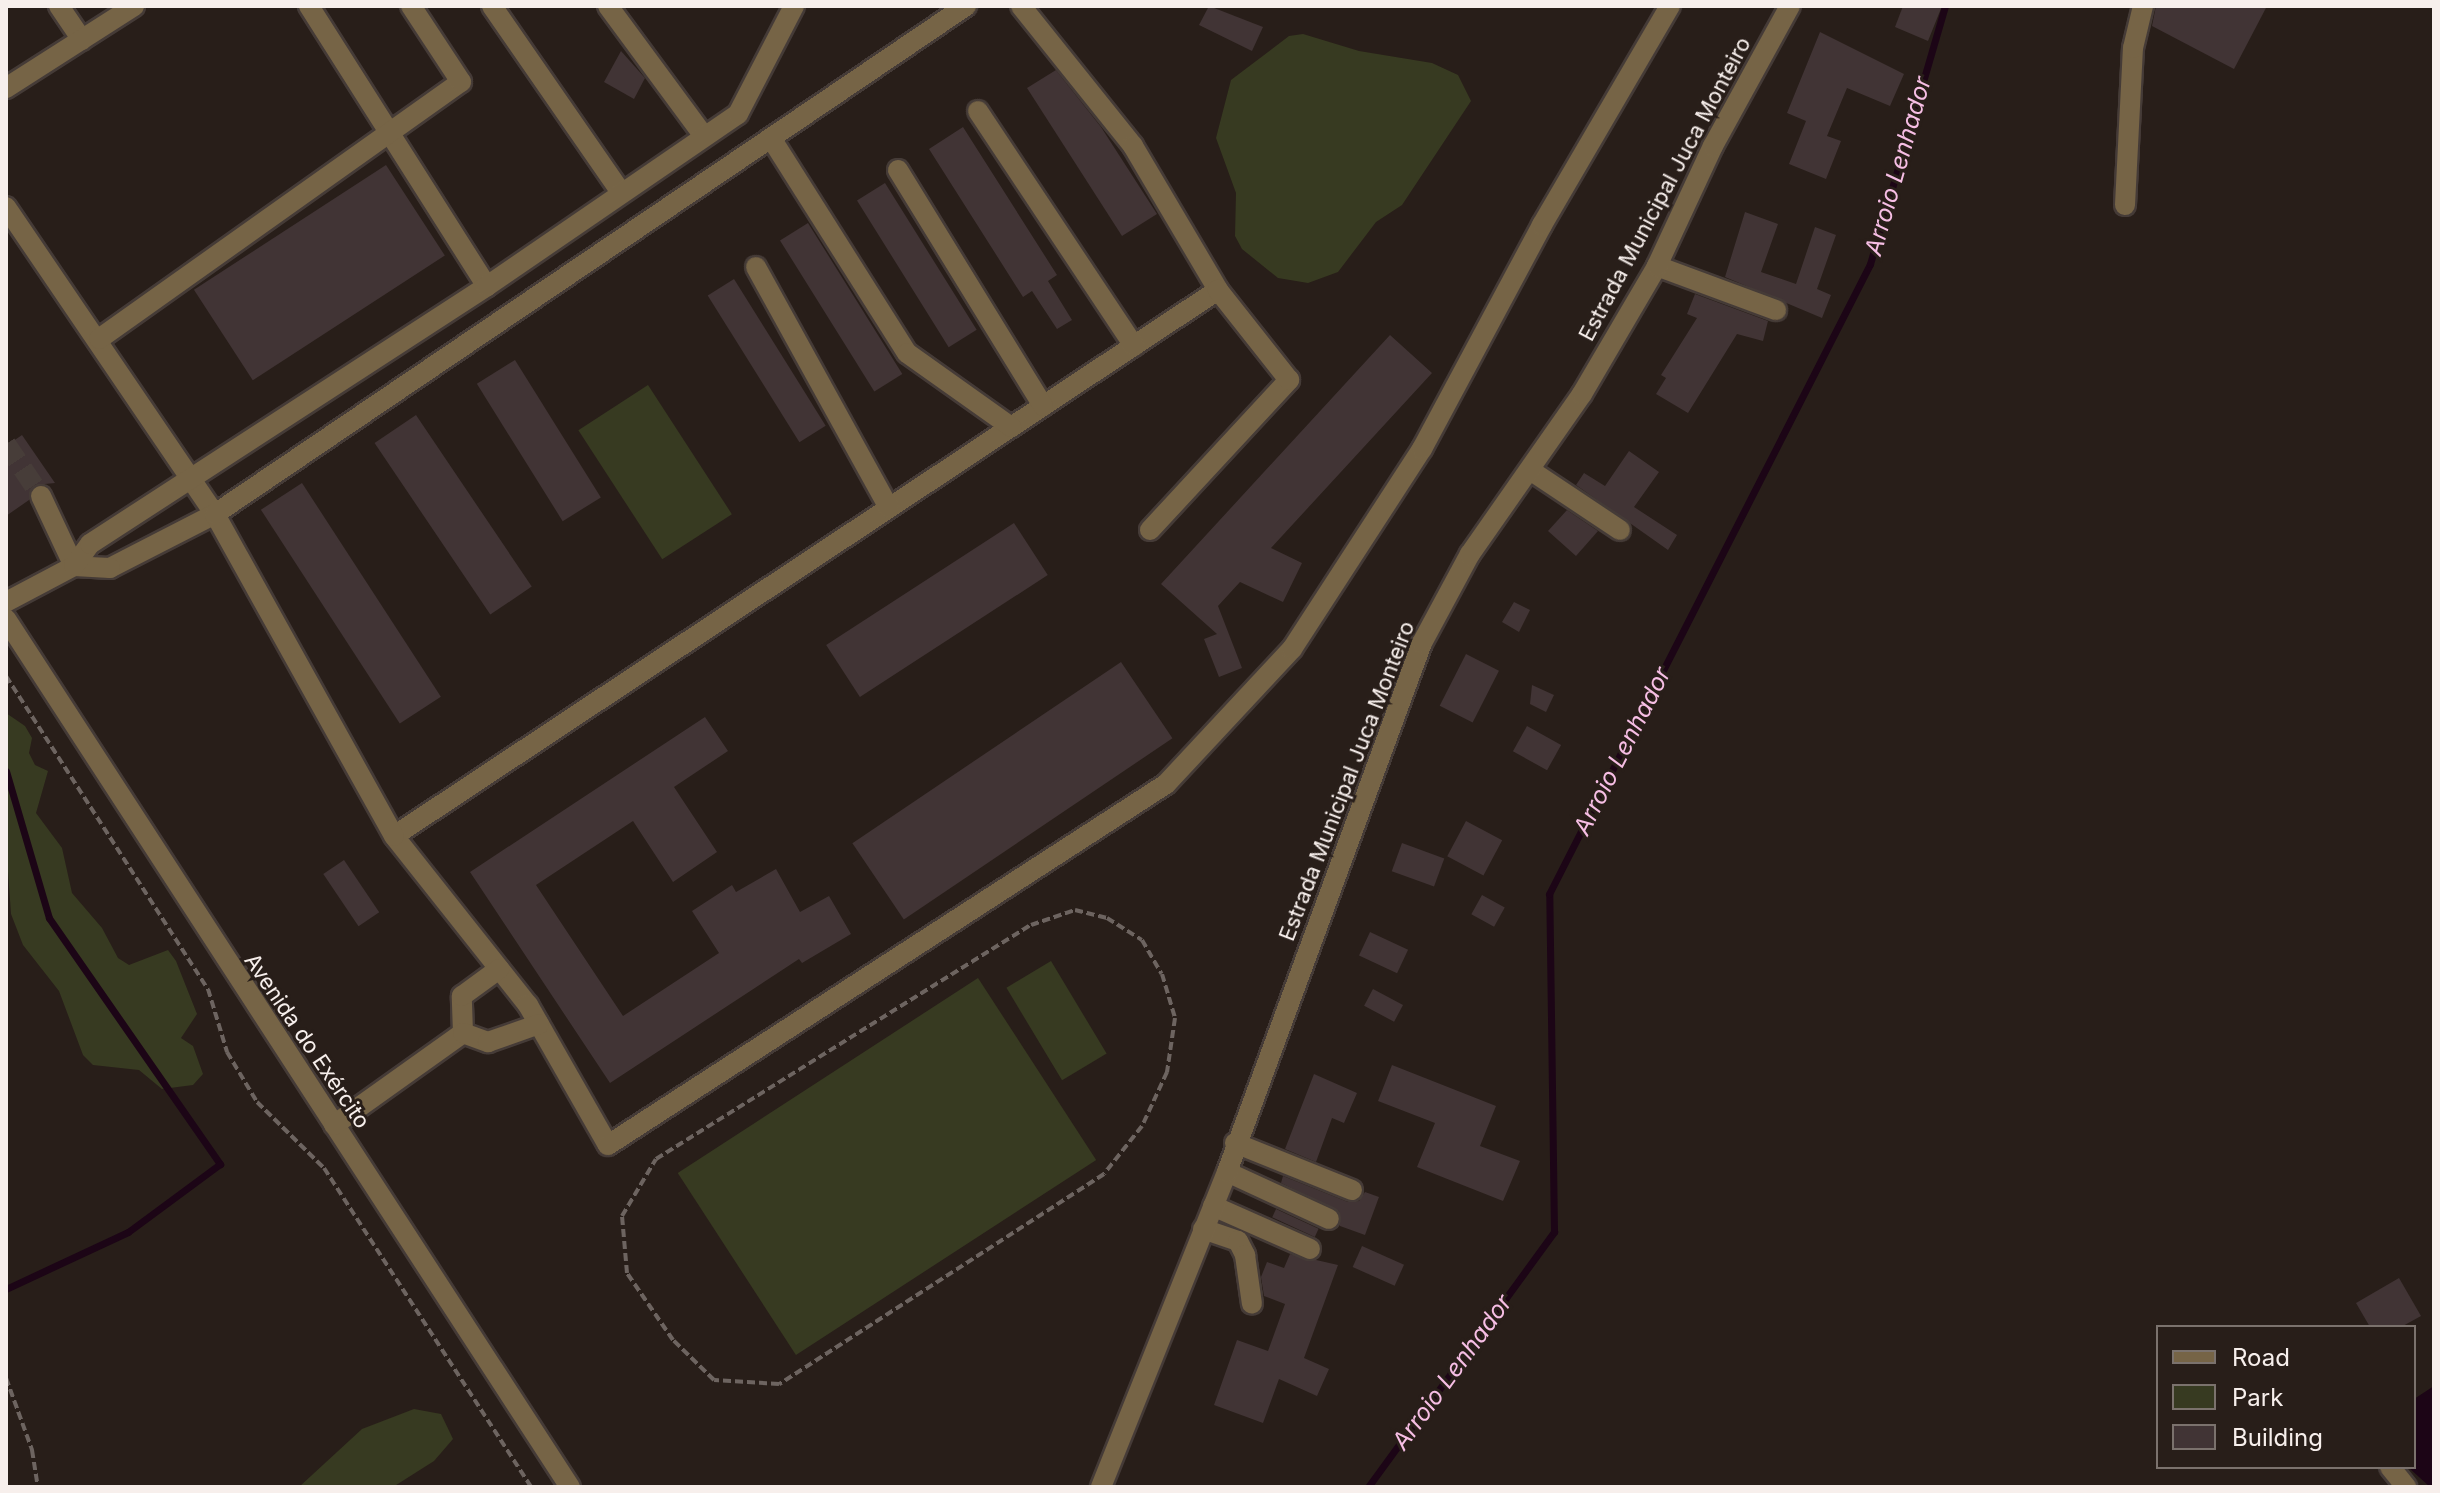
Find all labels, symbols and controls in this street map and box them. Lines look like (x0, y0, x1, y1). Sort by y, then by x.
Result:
street label: Estrada Municipal Juca Monteiro (1573, 32, 1757, 346)
water label: Arroio Lenhador (1859, 73, 1937, 259)
street label: Estrada Municipal Juca Monteiro (1274, 617, 1420, 945)
water label: Arroio Lenhador (1567, 662, 1677, 840)
street label: Avenida do Exército (239, 949, 375, 1133)
water label: Arroio Lenhador (1386, 1289, 1518, 1455)
legend (2156, 1325, 2416, 1469)
text: Road (2232, 1343, 2290, 1372)
text: Park (2232, 1383, 2283, 1412)
text: Building (2232, 1423, 2323, 1452)

